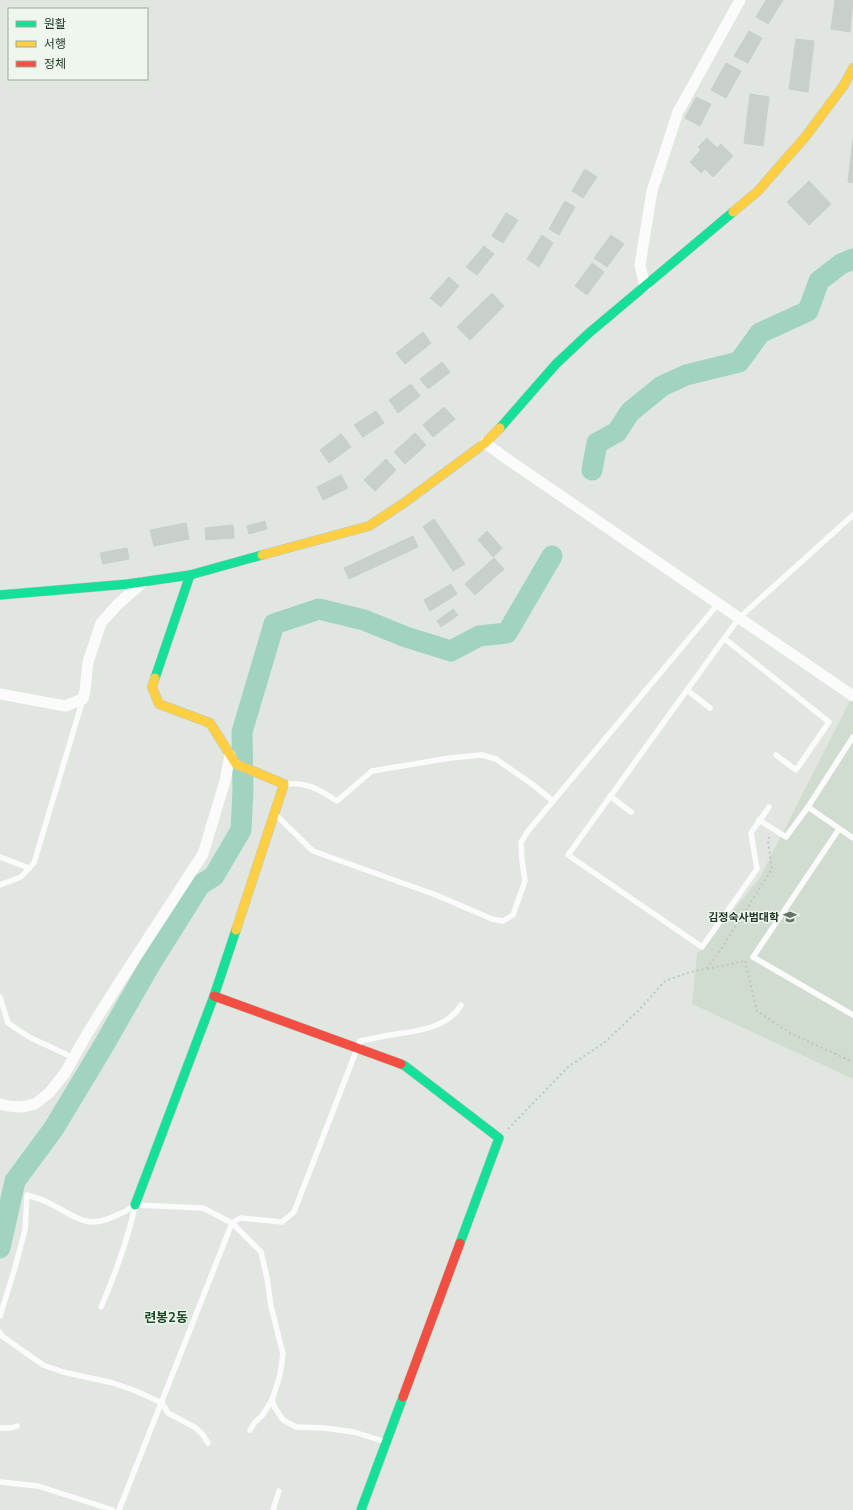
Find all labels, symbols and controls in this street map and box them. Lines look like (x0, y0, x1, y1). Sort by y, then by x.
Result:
legend (8, 8, 148, 80)
text: 원활 (44, 16, 66, 32)
text: 서행 (44, 36, 66, 52)
text: 정체 (44, 56, 66, 72)
school or university icon: 김정숙사범대학 (782, 909, 798, 925)
place label: 김정숙사범대학 (708, 910, 779, 925)
district label: 련봉2동 (144, 1309, 188, 1327)

